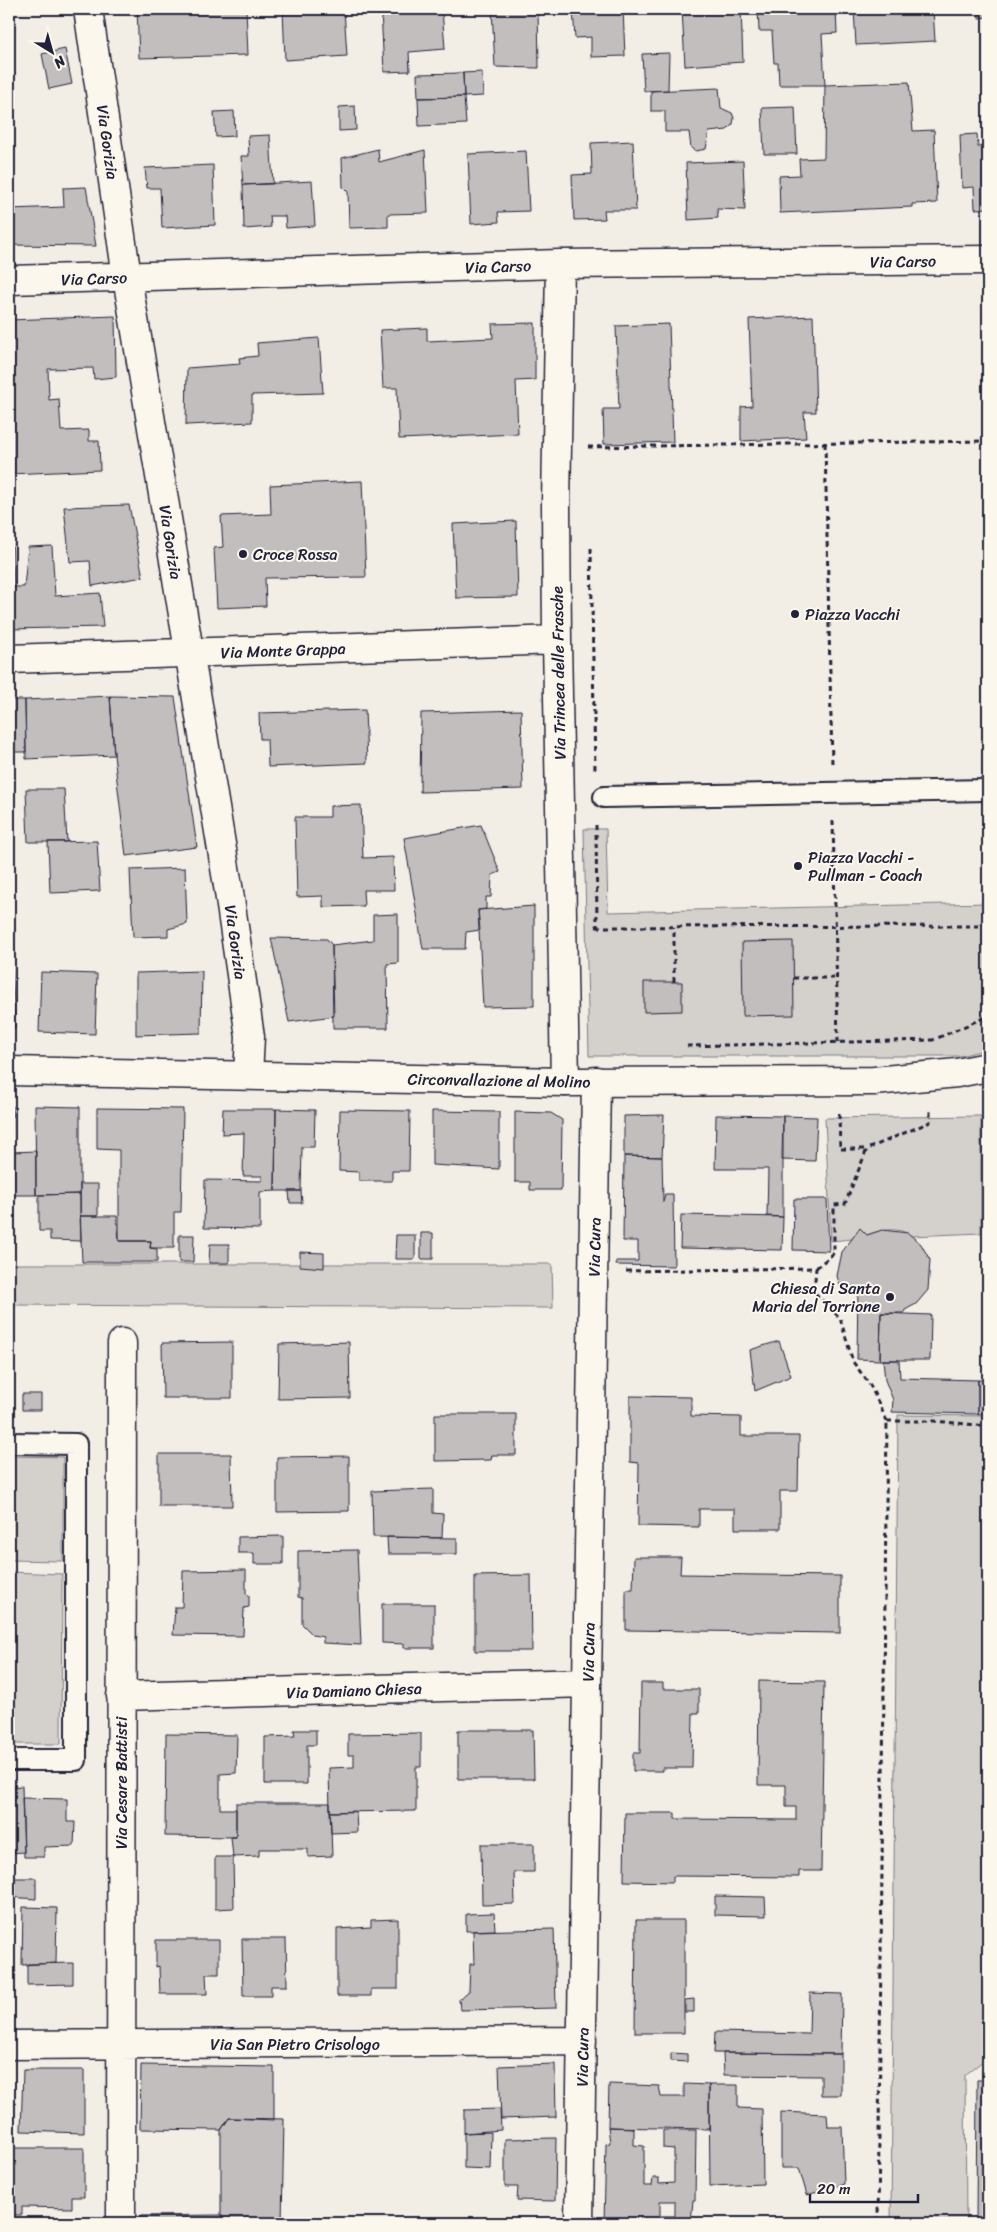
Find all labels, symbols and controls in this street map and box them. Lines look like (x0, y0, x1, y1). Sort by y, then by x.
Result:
north arrow (28, 28, 78, 78)
text: N (48, 48, 72, 75)
street label: Via Gorizia (88, 103, 127, 181)
street label: Via Carso (870, 246, 936, 277)
street label: Via Carso (464, 251, 532, 282)
street label: Via Carso (60, 263, 128, 294)
street label: Via Gorizia (150, 503, 191, 581)
place label: Croce Rossa (253, 540, 338, 569)
marker: Croce Rossa (237, 548, 249, 560)
street label: Via Trincea delle Frasche (542, 586, 575, 760)
place label: Piazza Vacchi (805, 600, 900, 629)
marker: Piazza Vacchi (789, 608, 801, 620)
street label: Via Monte Grappa (220, 634, 346, 667)
place label: Piazza Vacchi - Pullman - Coach (808, 843, 922, 890)
marker: Piazza Vacchi - Pullman - Coach (792, 860, 804, 872)
street label: Via Gorizia (216, 903, 255, 981)
street label: Circonvallazione al Molino (407, 1064, 591, 1097)
street label: Via Cura (579, 1217, 610, 1277)
place label: Chiesa di Santa Maria del Torrione (752, 1274, 880, 1321)
marker: Chiesa di Santa Maria del Torrione (884, 1291, 896, 1303)
street label: Via Cura (573, 1622, 604, 1682)
street label: Via Damiano Chiesa (286, 1674, 422, 1707)
street label: Via Cesare Battisti (107, 1716, 136, 1849)
street label: Via Cura (567, 2027, 598, 2087)
street label: Via San Pietro Crisologo (210, 2030, 380, 2059)
scale bar (810, 2172, 917, 2204)
text: 20 m (817, 2176, 851, 2202)

